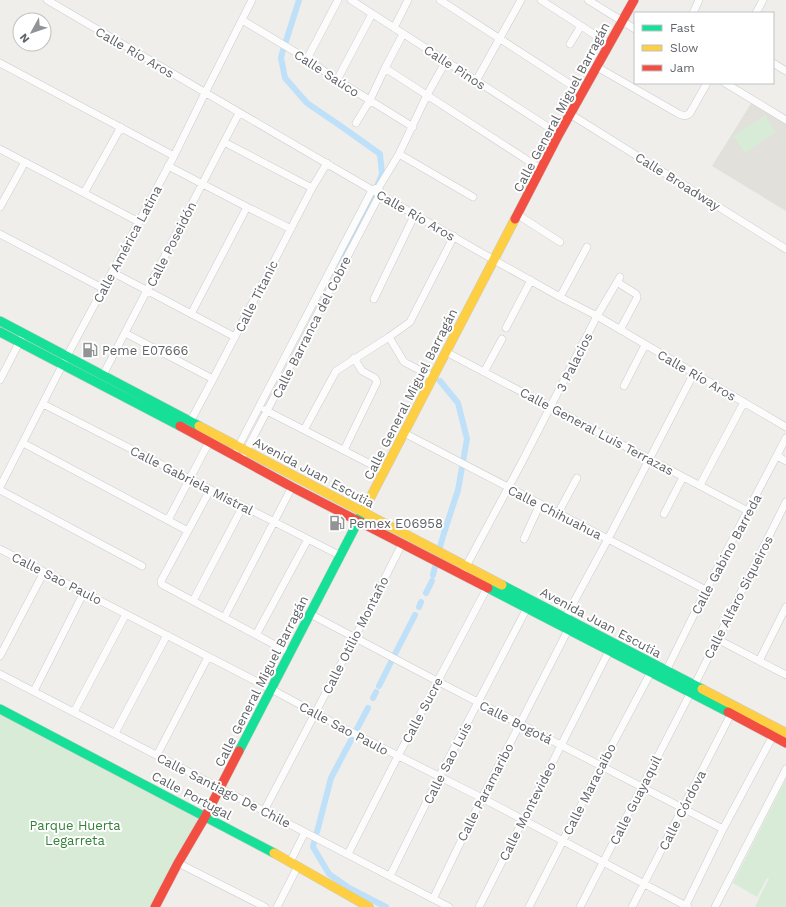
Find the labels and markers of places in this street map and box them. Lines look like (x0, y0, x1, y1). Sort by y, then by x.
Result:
fuel station icon: Peme E07666 (81, 341, 99, 359)
place label: Peme E07666 (102, 343, 189, 358)
fuel station icon: Pemex E06958 (328, 514, 346, 532)
place label: Pemex E06958 (349, 516, 443, 531)

